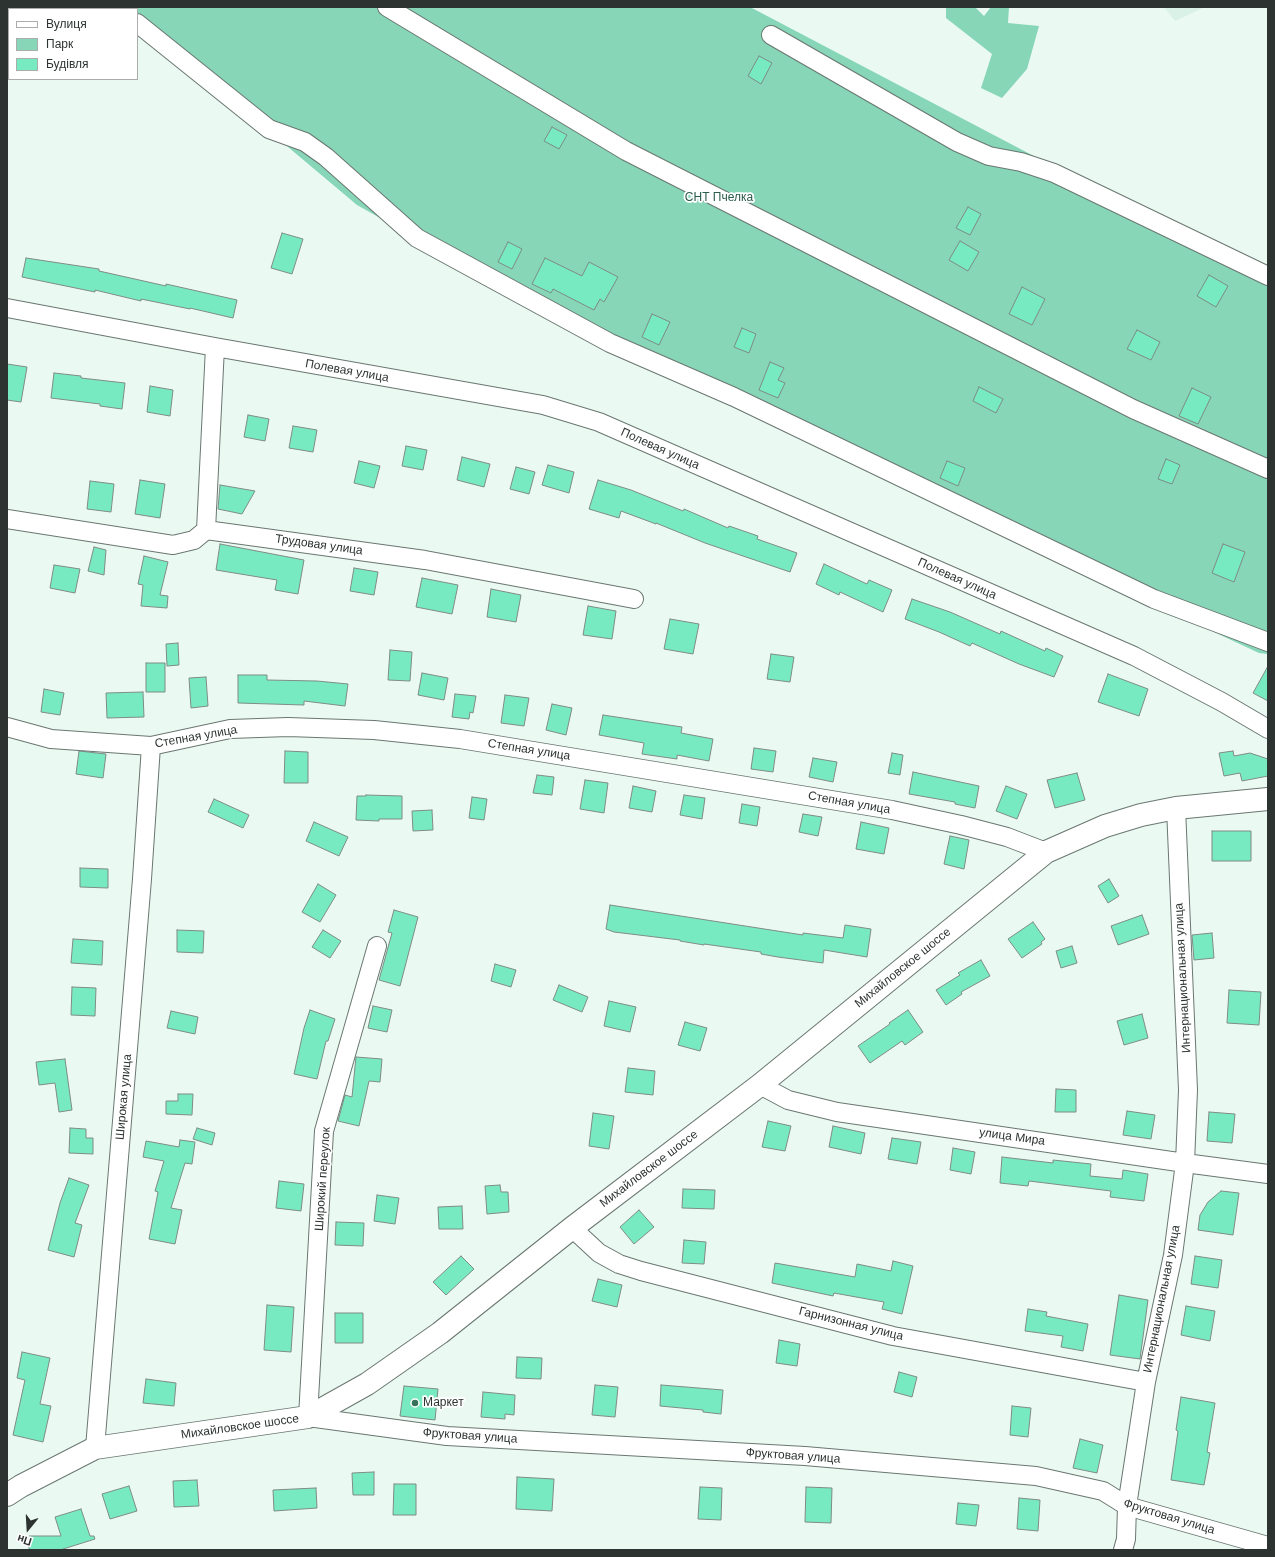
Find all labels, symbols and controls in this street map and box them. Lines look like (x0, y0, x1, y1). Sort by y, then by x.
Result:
legend (8, 8, 138, 80)
text: Вулиця (46, 17, 87, 31)
text: Парк (46, 37, 73, 51)
text: Будівля (46, 57, 88, 71)
park label: СНТ Пчелка (685, 191, 753, 205)
street label: Полевая улица (304, 357, 390, 385)
street label: Полевая улица (618, 425, 702, 473)
street label: Трудовая улица (274, 532, 364, 558)
street label: Полевая улица (915, 555, 999, 603)
street label: Степная улица (154, 723, 238, 751)
street label: Степная улица (487, 736, 571, 764)
street label: Степная улица (807, 789, 891, 817)
street label: Интернациональная улица (1172, 903, 1194, 1053)
street label: Михайловское шоссе (852, 925, 954, 1011)
street label: Широкая улица (113, 1054, 135, 1140)
street label: улица Мира (978, 1125, 1046, 1149)
street label: Широкий переулок (312, 1127, 334, 1231)
street label: Михайловское шоссе (597, 1127, 701, 1211)
street label: Интернациональная улица (1141, 1224, 1183, 1374)
street label: Гарнизонная улица (797, 1304, 905, 1344)
place label: Маркет (423, 1396, 464, 1410)
marker: Маркет (410, 1398, 420, 1408)
street label: Михайловское шоссе (180, 1412, 300, 1442)
street label: Фруктовая улица (422, 1426, 518, 1446)
street label: Фруктовая улица (745, 1446, 841, 1466)
street label: Фруктовая улица (1122, 1496, 1216, 1538)
north arrow (8, 1509, 48, 1549)
text: Пн (16, 1532, 33, 1548)

